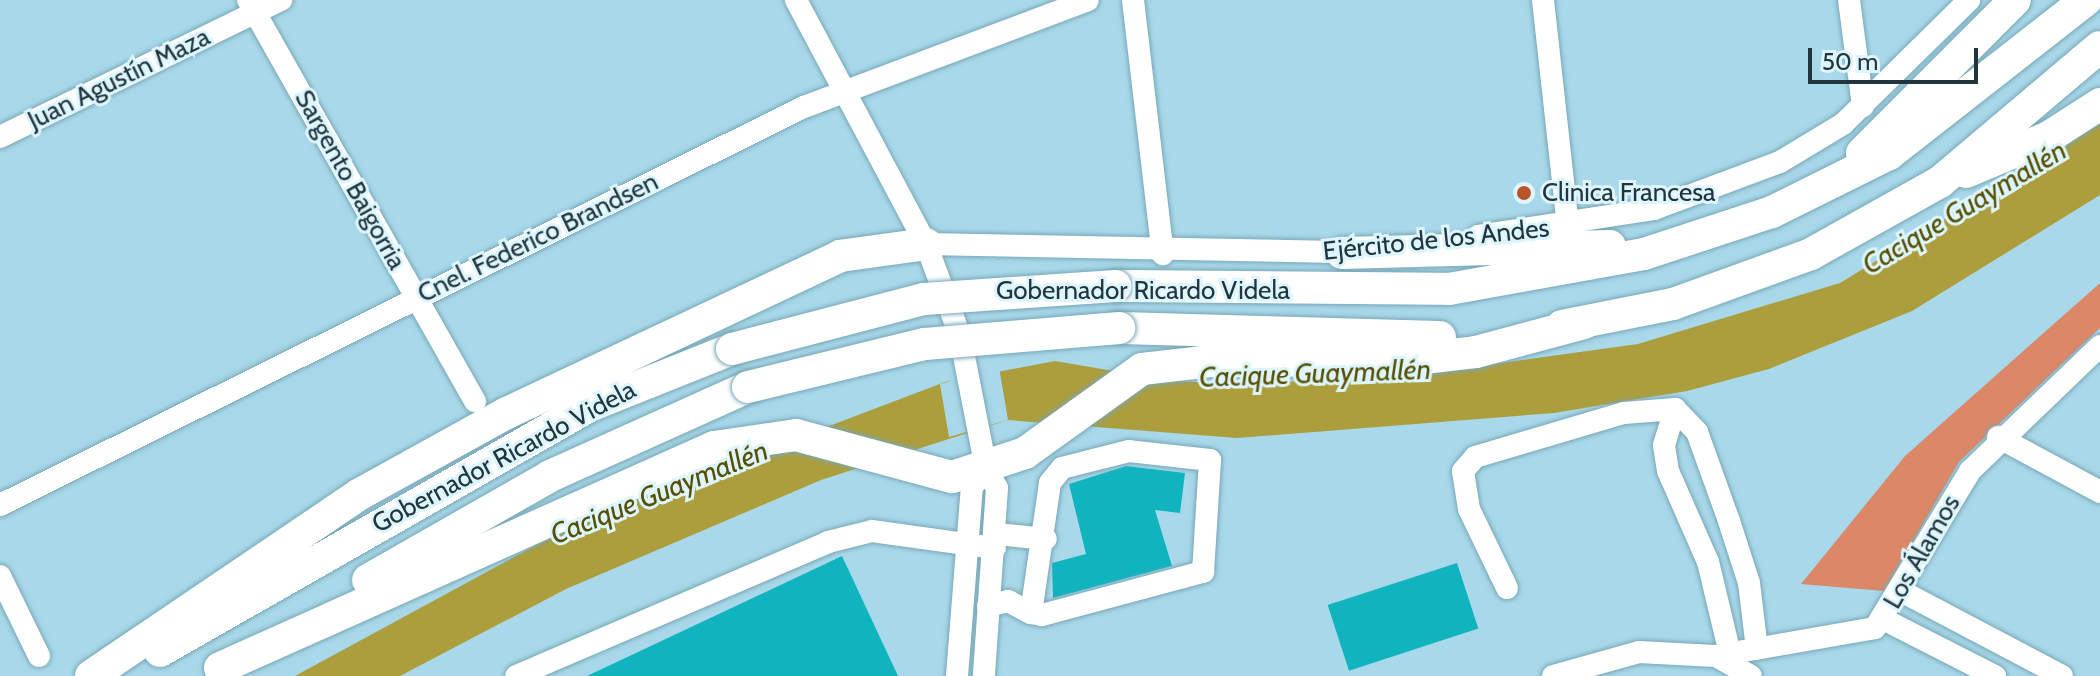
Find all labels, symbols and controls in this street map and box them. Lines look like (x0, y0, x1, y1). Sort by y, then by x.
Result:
street label: Juan Agustín Maza (23, 21, 215, 137)
scale bar (1812, 32, 1982, 82)
text: 50 m (1822, 47, 1878, 76)
street label: Sargento Baigorria (288, 85, 412, 275)
water label: Cacique Guaymallén (1856, 133, 2072, 281)
street label: Cnel. Federico Brandsen (413, 166, 663, 310)
place label: Clinica Francesa (1542, 177, 1715, 209)
marker: Clinica Francesa (1513, 182, 1535, 204)
street label: Ejército de los Andes (1321, 213, 1551, 267)
street label: Gobernador Ricardo Videla (996, 275, 1290, 307)
water label: Cacique Guaymallén (1199, 352, 1431, 394)
street label: Gobernador Ricardo Videla (367, 374, 641, 540)
water label: Cacique Guaymallén (545, 433, 773, 551)
street label: Los Álamos (1877, 490, 1967, 614)

